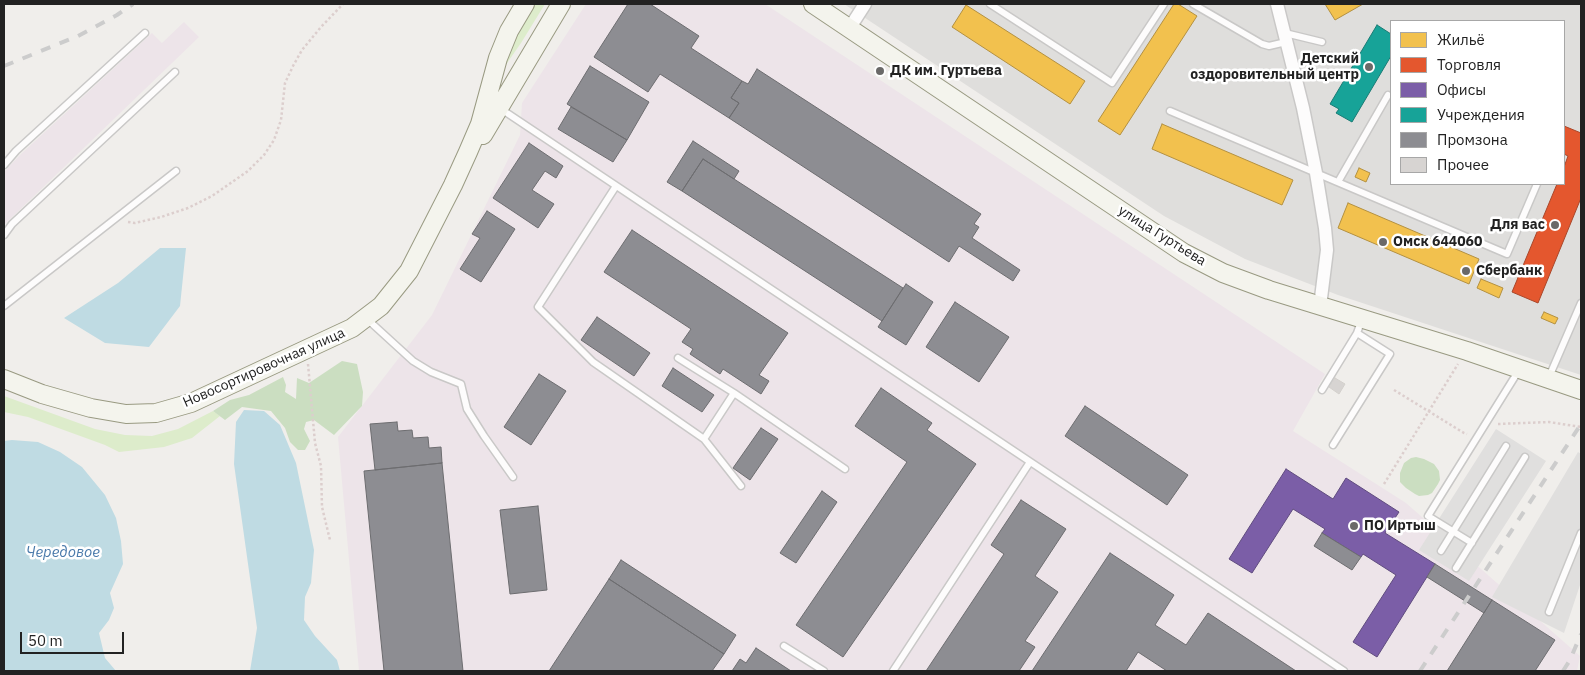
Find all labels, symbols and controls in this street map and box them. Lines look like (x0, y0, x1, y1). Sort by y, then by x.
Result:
legend (1390, 20, 1565, 185)
text: Жильё (1437, 30, 1485, 49)
place label: Детский оздоровительный центр (1190, 51, 1359, 84)
text: Торговля (1437, 55, 1501, 74)
marker: Детский оздоровительный центр (1363, 61, 1375, 73)
place label: ДК им. Гуртьева (890, 63, 1002, 79)
marker: ДК им. Гуртьева (874, 65, 886, 77)
text: Офисы (1437, 80, 1486, 99)
text: Учреждения (1437, 105, 1525, 124)
text: Промзона (1437, 130, 1508, 149)
text: Прочее (1437, 155, 1489, 174)
street label: улица Гуртьева (1115, 202, 1209, 270)
place label: Для вас (1490, 217, 1545, 233)
marker: Для вас (1549, 219, 1561, 231)
place label: Омск 644060 (1393, 234, 1482, 250)
marker: Омск 644060 (1377, 236, 1389, 248)
place label: Сбербанк (1476, 263, 1542, 279)
marker: Сбербанк (1460, 265, 1472, 277)
street label: Новосортировочная улица (180, 325, 348, 411)
place label: ПО Иртыш (1364, 518, 1436, 534)
marker: ПО Иртыш (1348, 520, 1360, 532)
water label: Чередовое (26, 544, 100, 562)
scale bar (22, 622, 126, 654)
text: 50 m (28, 631, 63, 650)

